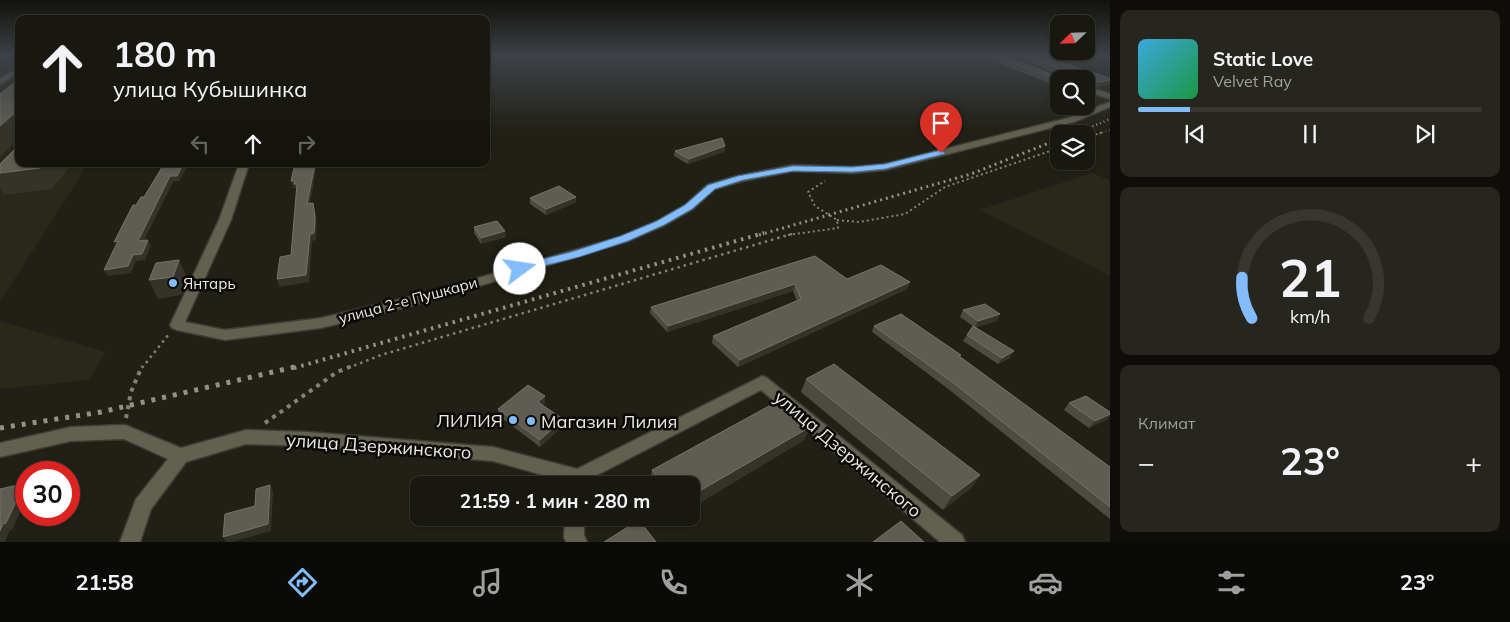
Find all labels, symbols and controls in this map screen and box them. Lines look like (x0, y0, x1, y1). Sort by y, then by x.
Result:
north arrow (1050, 15, 1095, 60)
map controls (1050, 15, 1095, 170)
text: 180 m (113, 32, 217, 76)
icon: ahead (30, 35, 95, 100)
text: Static Love (1213, 47, 1313, 71)
button: search (1050, 70, 1095, 115)
text: Velvet Ray (1213, 71, 1292, 91)
text: улица Кубышинка (113, 75, 307, 103)
pin (920, 102, 962, 153)
icon: arrive (927, 109, 955, 137)
icon: previous (1181, 120, 1209, 148)
icon: pause (1296, 120, 1324, 148)
icon: next (1411, 120, 1439, 148)
button: layers (1050, 125, 1095, 170)
icon: left (186, 130, 214, 158)
icon: ahead (239, 130, 267, 158)
icon: right (292, 130, 320, 158)
position arrow (493, 242, 545, 294)
text: 21 (1279, 245, 1341, 310)
street label: улица 2-е Пушкари (337, 272, 479, 328)
place label: Янтарь (183, 274, 236, 293)
marker: Янтарь (167, 277, 179, 289)
text: km/h (1290, 305, 1330, 327)
street label: улица Дзержинского (770, 386, 926, 522)
place label: ЛИЛИЯ (436, 409, 503, 432)
place label: Магазин Лилия (541, 410, 677, 433)
text: Климат (1138, 413, 1195, 433)
marker: ЛИЛИЯ (507, 414, 519, 426)
marker: Магазин Лилия (525, 415, 537, 427)
street label: улица Дзержинского (286, 428, 472, 464)
text: 23° (1280, 437, 1340, 485)
text: − (1138, 445, 1155, 480)
text: + (1465, 445, 1482, 480)
speed limit sign: 30 (15, 461, 80, 526)
text: 21:59 · 1 мин · 280 m (460, 489, 650, 513)
icon: directions (285, 565, 320, 600)
icon: music (470, 565, 505, 600)
icon: phone (656, 565, 691, 600)
icon: climate (842, 565, 877, 600)
icon: car (1028, 565, 1063, 600)
icon: filters (1214, 565, 1249, 600)
text: 21:58 (75, 568, 134, 596)
text: 23° (1400, 568, 1434, 596)

